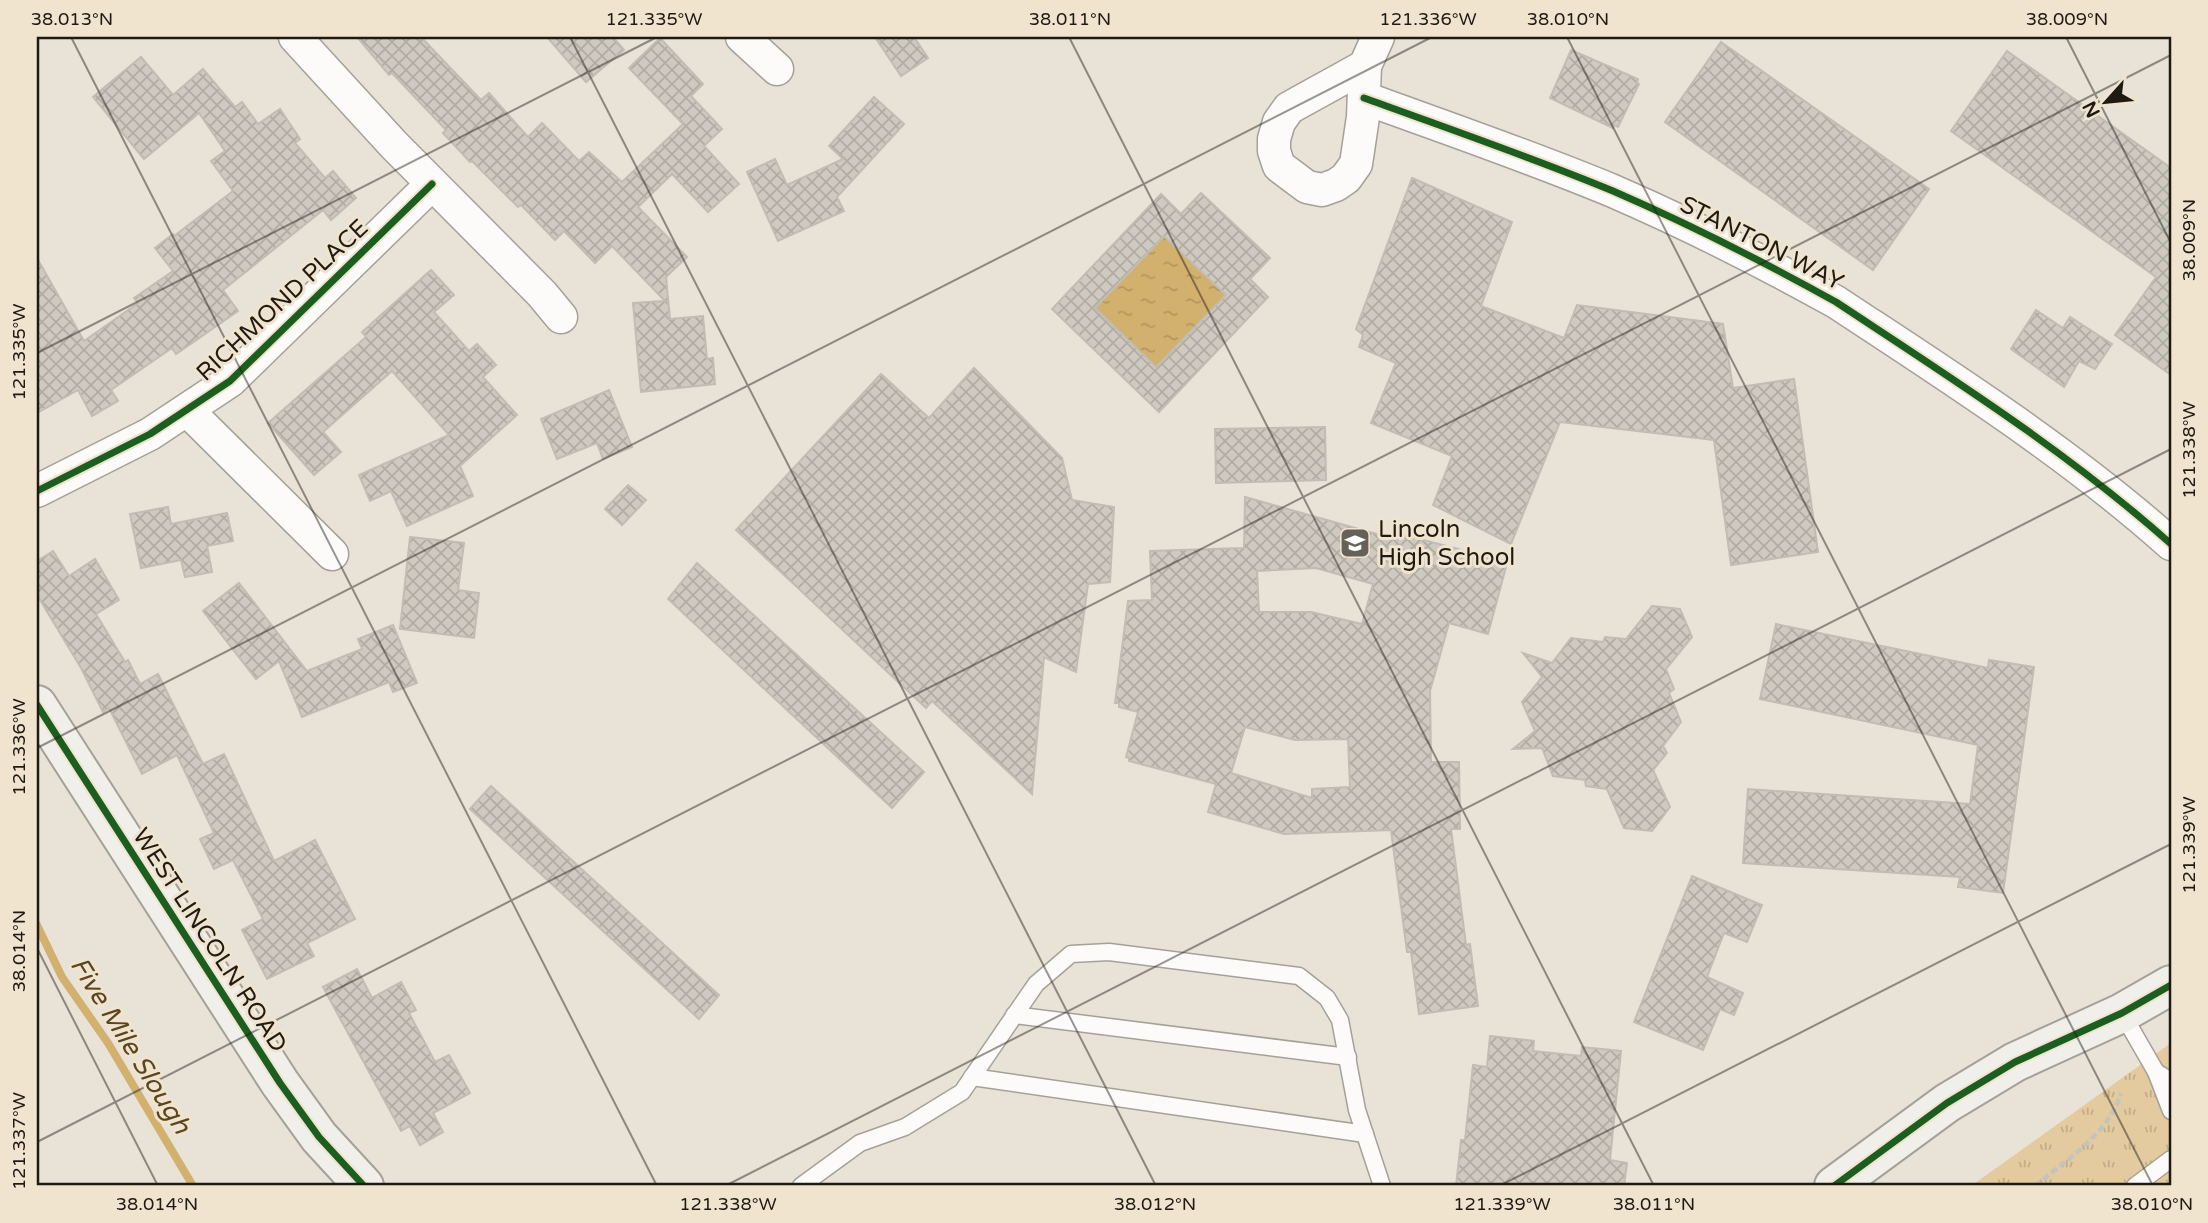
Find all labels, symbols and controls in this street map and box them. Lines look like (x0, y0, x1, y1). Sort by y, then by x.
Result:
text: 38.013°N (31, 8, 113, 30)
text: 121.335°W (605, 8, 703, 30)
text: 38.011°N (1029, 8, 1111, 30)
text: 121.336°W (1379, 8, 1477, 30)
text: 38.010°N (1527, 8, 1609, 30)
text: 38.009°N (2026, 8, 2108, 30)
north arrow (2072, 66, 2142, 136)
text: N (2078, 97, 2105, 121)
street label: STANTON WAY (1675, 190, 1848, 297)
text: 38.009°N (2178, 199, 2200, 281)
street label: RICHMOND PLACE (191, 213, 374, 387)
text: 121.335°W (8, 303, 30, 401)
text: 121.338°W (2178, 401, 2200, 499)
place label: Lincoln High School (1378, 515, 1515, 572)
school or university icon: Lincoln High School (1338, 526, 1372, 560)
text: 121.336°W (8, 698, 30, 796)
text: 121.339°W (2178, 796, 2200, 894)
street label: WEST LINCOLN ROAD (126, 823, 293, 1058)
text: 38.014°N (8, 910, 30, 992)
water label: Five Mile Slough (64, 951, 198, 1140)
text: 121.337°W (8, 1092, 30, 1190)
text: 38.014°N (116, 1193, 198, 1215)
text: 121.338°W (679, 1193, 777, 1215)
text: 38.012°N (1114, 1193, 1196, 1215)
text: 121.339°W (1453, 1193, 1551, 1215)
text: 38.011°N (1613, 1193, 1695, 1215)
text: 38.010°N (2111, 1193, 2193, 1215)

